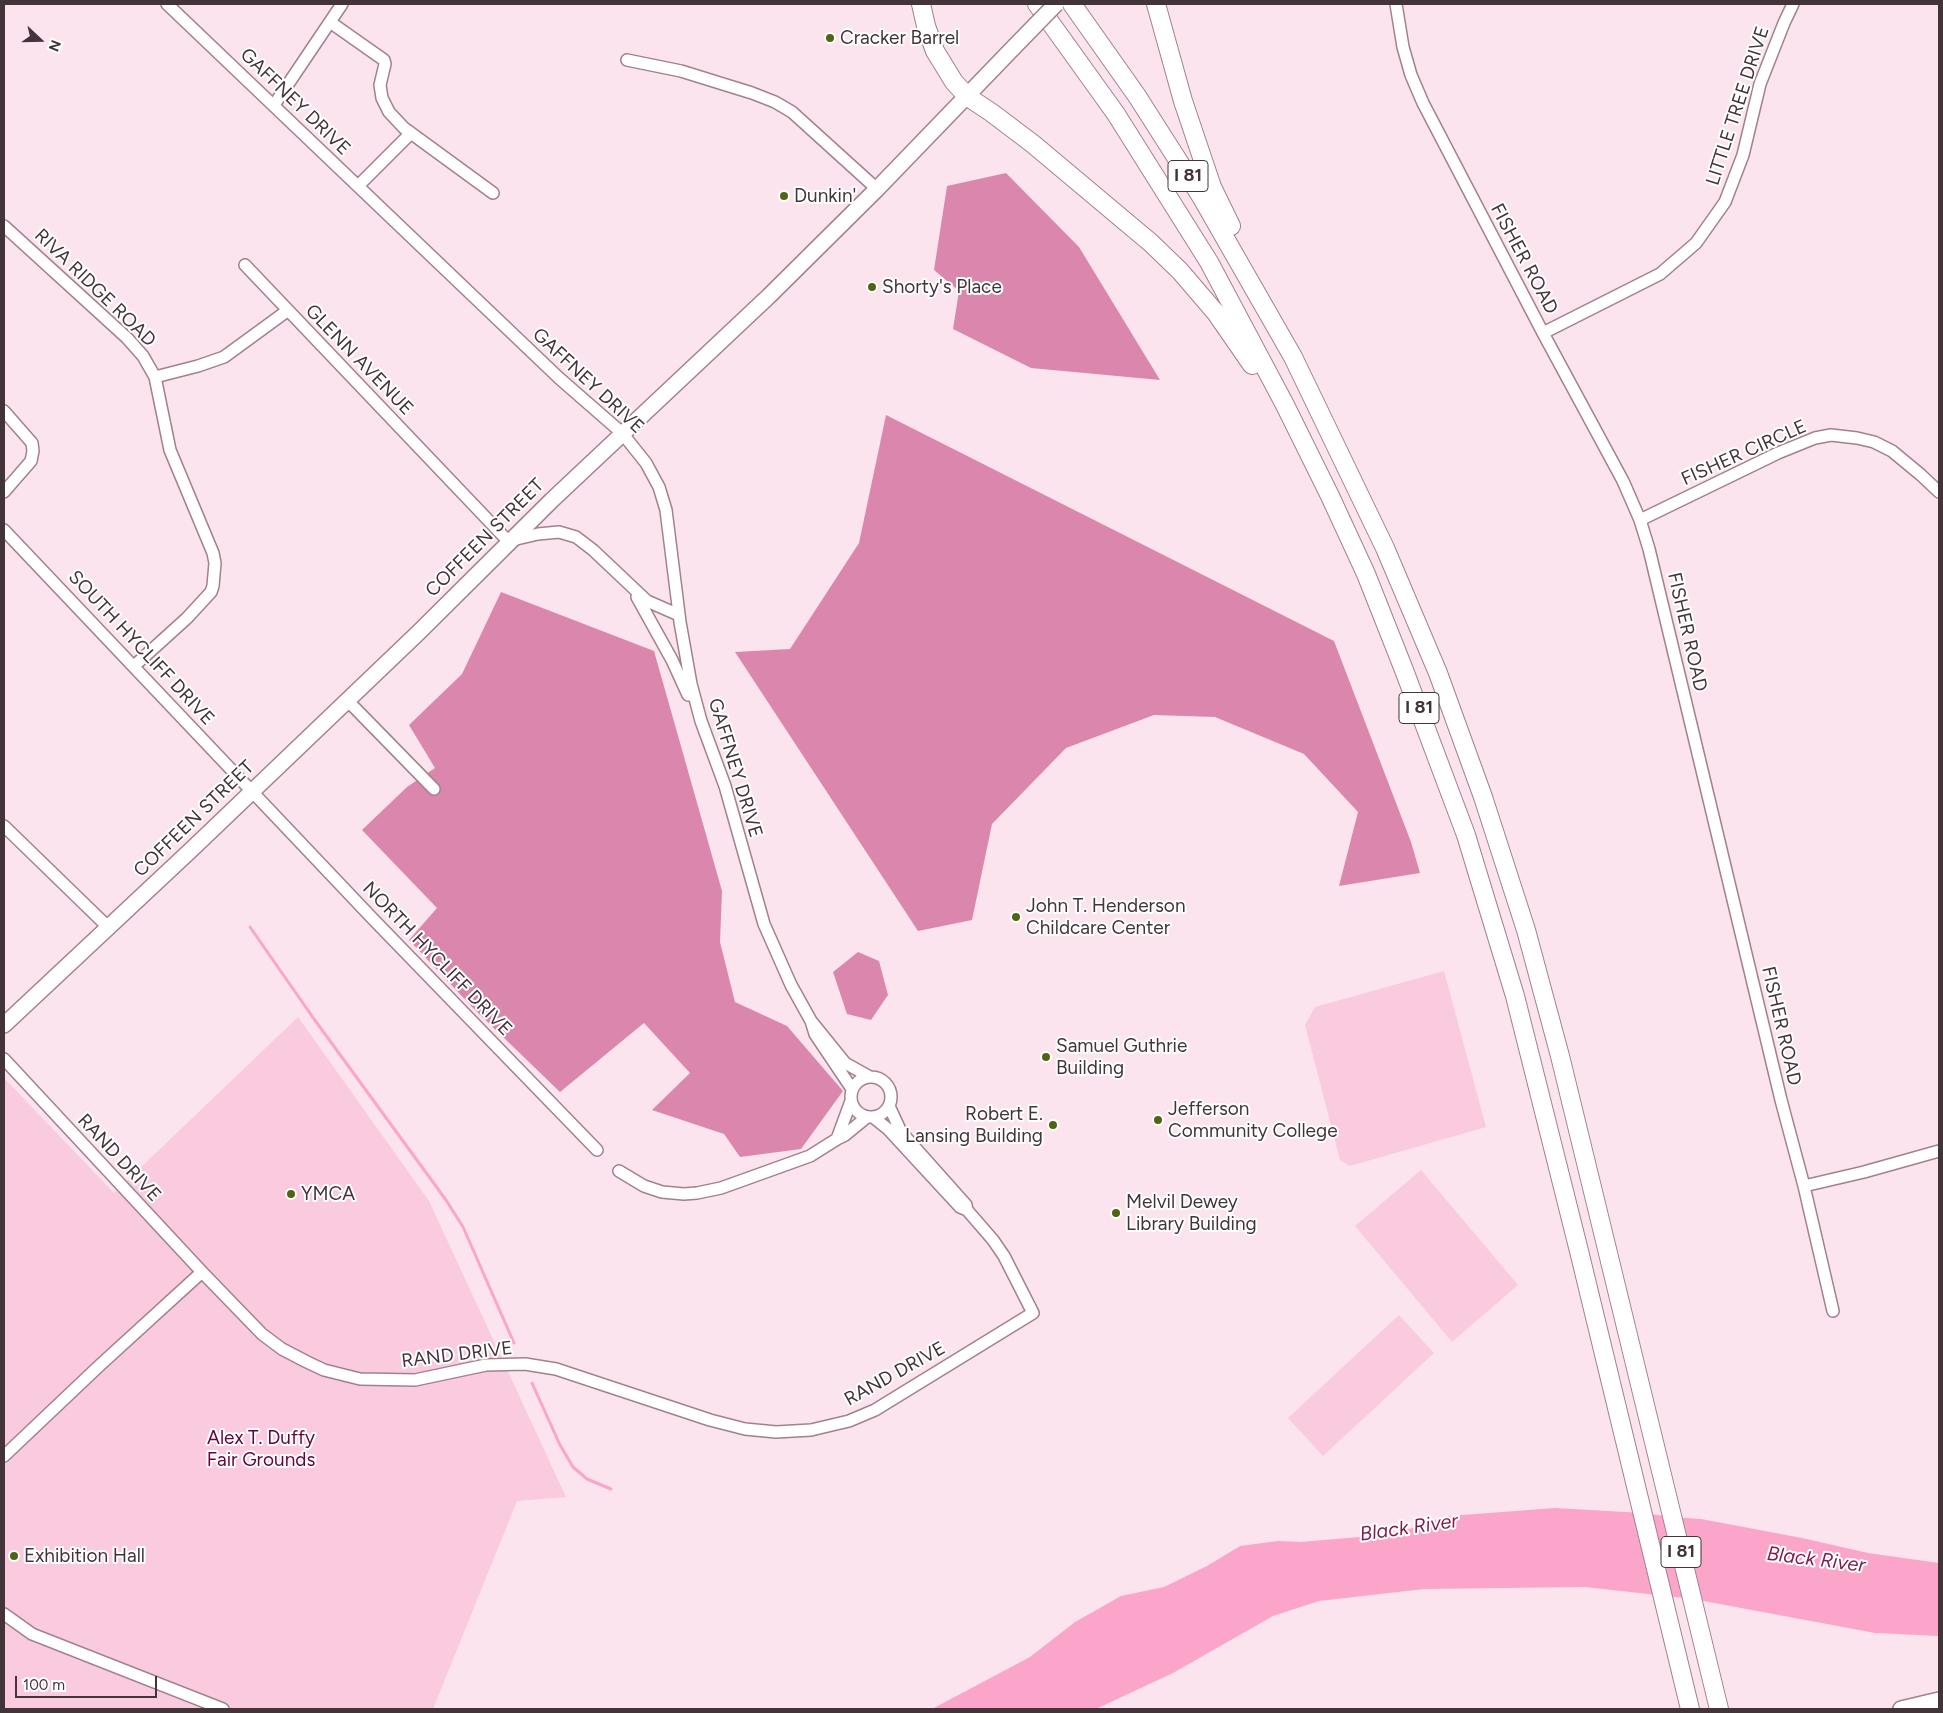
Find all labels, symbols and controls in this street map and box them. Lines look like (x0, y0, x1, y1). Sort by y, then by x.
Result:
north arrow (15, 15, 65, 65)
street label: LITTLE TREE DRIVE (1702, 24, 1774, 188)
place label: Cracker Barrel (840, 27, 959, 49)
marker: Cracker Barrel (824, 32, 836, 44)
text: N (45, 37, 64, 54)
street label: GAFFNEY DRIVE (235, 44, 355, 160)
road number: I 81 (1168, 160, 1208, 192)
place label: Dunkin' (794, 185, 856, 207)
marker: Dunkin' (778, 190, 790, 202)
street label: FISHER ROAD (1485, 200, 1563, 318)
street label: RIVA RIDGE ROAD (30, 224, 160, 352)
place label: Shorty's Place (882, 276, 1002, 298)
marker: Shorty's Place (866, 281, 878, 293)
street label: GLENN AVENUE (300, 300, 418, 420)
street label: GAFFNEY DRIVE (527, 323, 649, 439)
street label: FISHER CIRCLE (1678, 415, 1810, 491)
street label: COFFEEN STREET (421, 474, 549, 602)
street label: SOUTH HYCLIFF DRIVE (63, 566, 219, 730)
street label: FISHER ROAD (1662, 570, 1712, 694)
road number: I 81 (1399, 692, 1439, 724)
street label: GAFFNEY DRIVE (703, 696, 767, 840)
street label: COFFEEN STREET (129, 756, 259, 882)
street label: NORTH HYCLIFF DRIVE (358, 877, 516, 1041)
place label: John T. Henderson Childcare Center (1026, 895, 1185, 939)
marker: John T. Henderson Childcare Center (1010, 911, 1022, 923)
street label: FISHER ROAD (1756, 964, 1806, 1088)
place label: Samuel Guthrie Building (1056, 1035, 1187, 1079)
marker: Samuel Guthrie Building (1040, 1051, 1052, 1063)
place label: Jefferson Community College (1168, 1098, 1338, 1142)
place label: Robert E. Lansing Building (905, 1103, 1043, 1147)
street label: RAND DRIVE (73, 1109, 165, 1207)
marker: Jefferson Community College (1152, 1114, 1164, 1126)
marker: Robert E. Lansing Building (1047, 1119, 1059, 1131)
place label: YMCA (301, 1183, 355, 1205)
marker: YMCA (285, 1188, 297, 1200)
place label: Melvil Dewey Library Building (1126, 1191, 1257, 1235)
marker: Melvil Dewey Library Building (1110, 1207, 1122, 1219)
street label: RAND DRIVE (400, 1337, 514, 1373)
street label: RAND DRIVE (841, 1337, 949, 1411)
park label: Alex T. Duffy Fair Grounds (207, 1427, 315, 1471)
water label: Black River (1358, 1509, 1460, 1547)
road number: I 81 (1661, 1536, 1701, 1568)
water label: Black River (1765, 1542, 1867, 1578)
place label: Exhibition Hall (24, 1545, 145, 1567)
marker: Exhibition Hall (8, 1550, 20, 1562)
scale bar (18, 1666, 160, 1698)
text: 100 m (23, 1676, 65, 1694)

